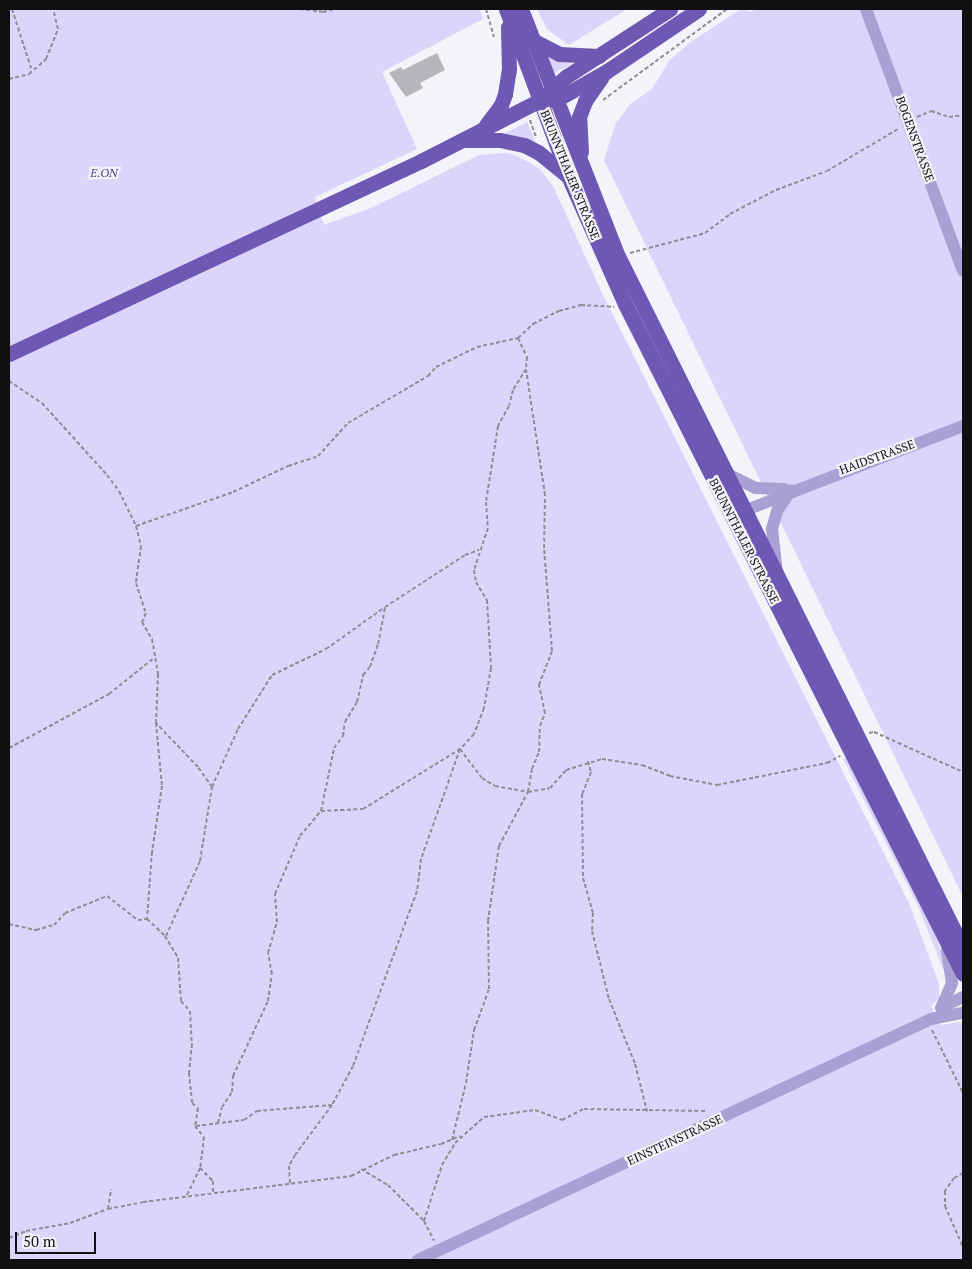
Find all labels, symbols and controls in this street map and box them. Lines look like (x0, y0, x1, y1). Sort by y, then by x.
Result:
street label: BOGENSTRASSE (893, 94, 937, 184)
street label: BRUNNTHALER STRASSE (537, 108, 603, 242)
park label: E.ON (90, 166, 118, 180)
street label: HAIDSTRASSE (837, 437, 917, 477)
street label: BRUNNTHALER STRASSE (706, 476, 782, 606)
street label: EINSTEINSTRASSE (625, 1112, 725, 1168)
scale bar (18, 1222, 99, 1254)
text: 50 m (23, 1231, 56, 1251)

